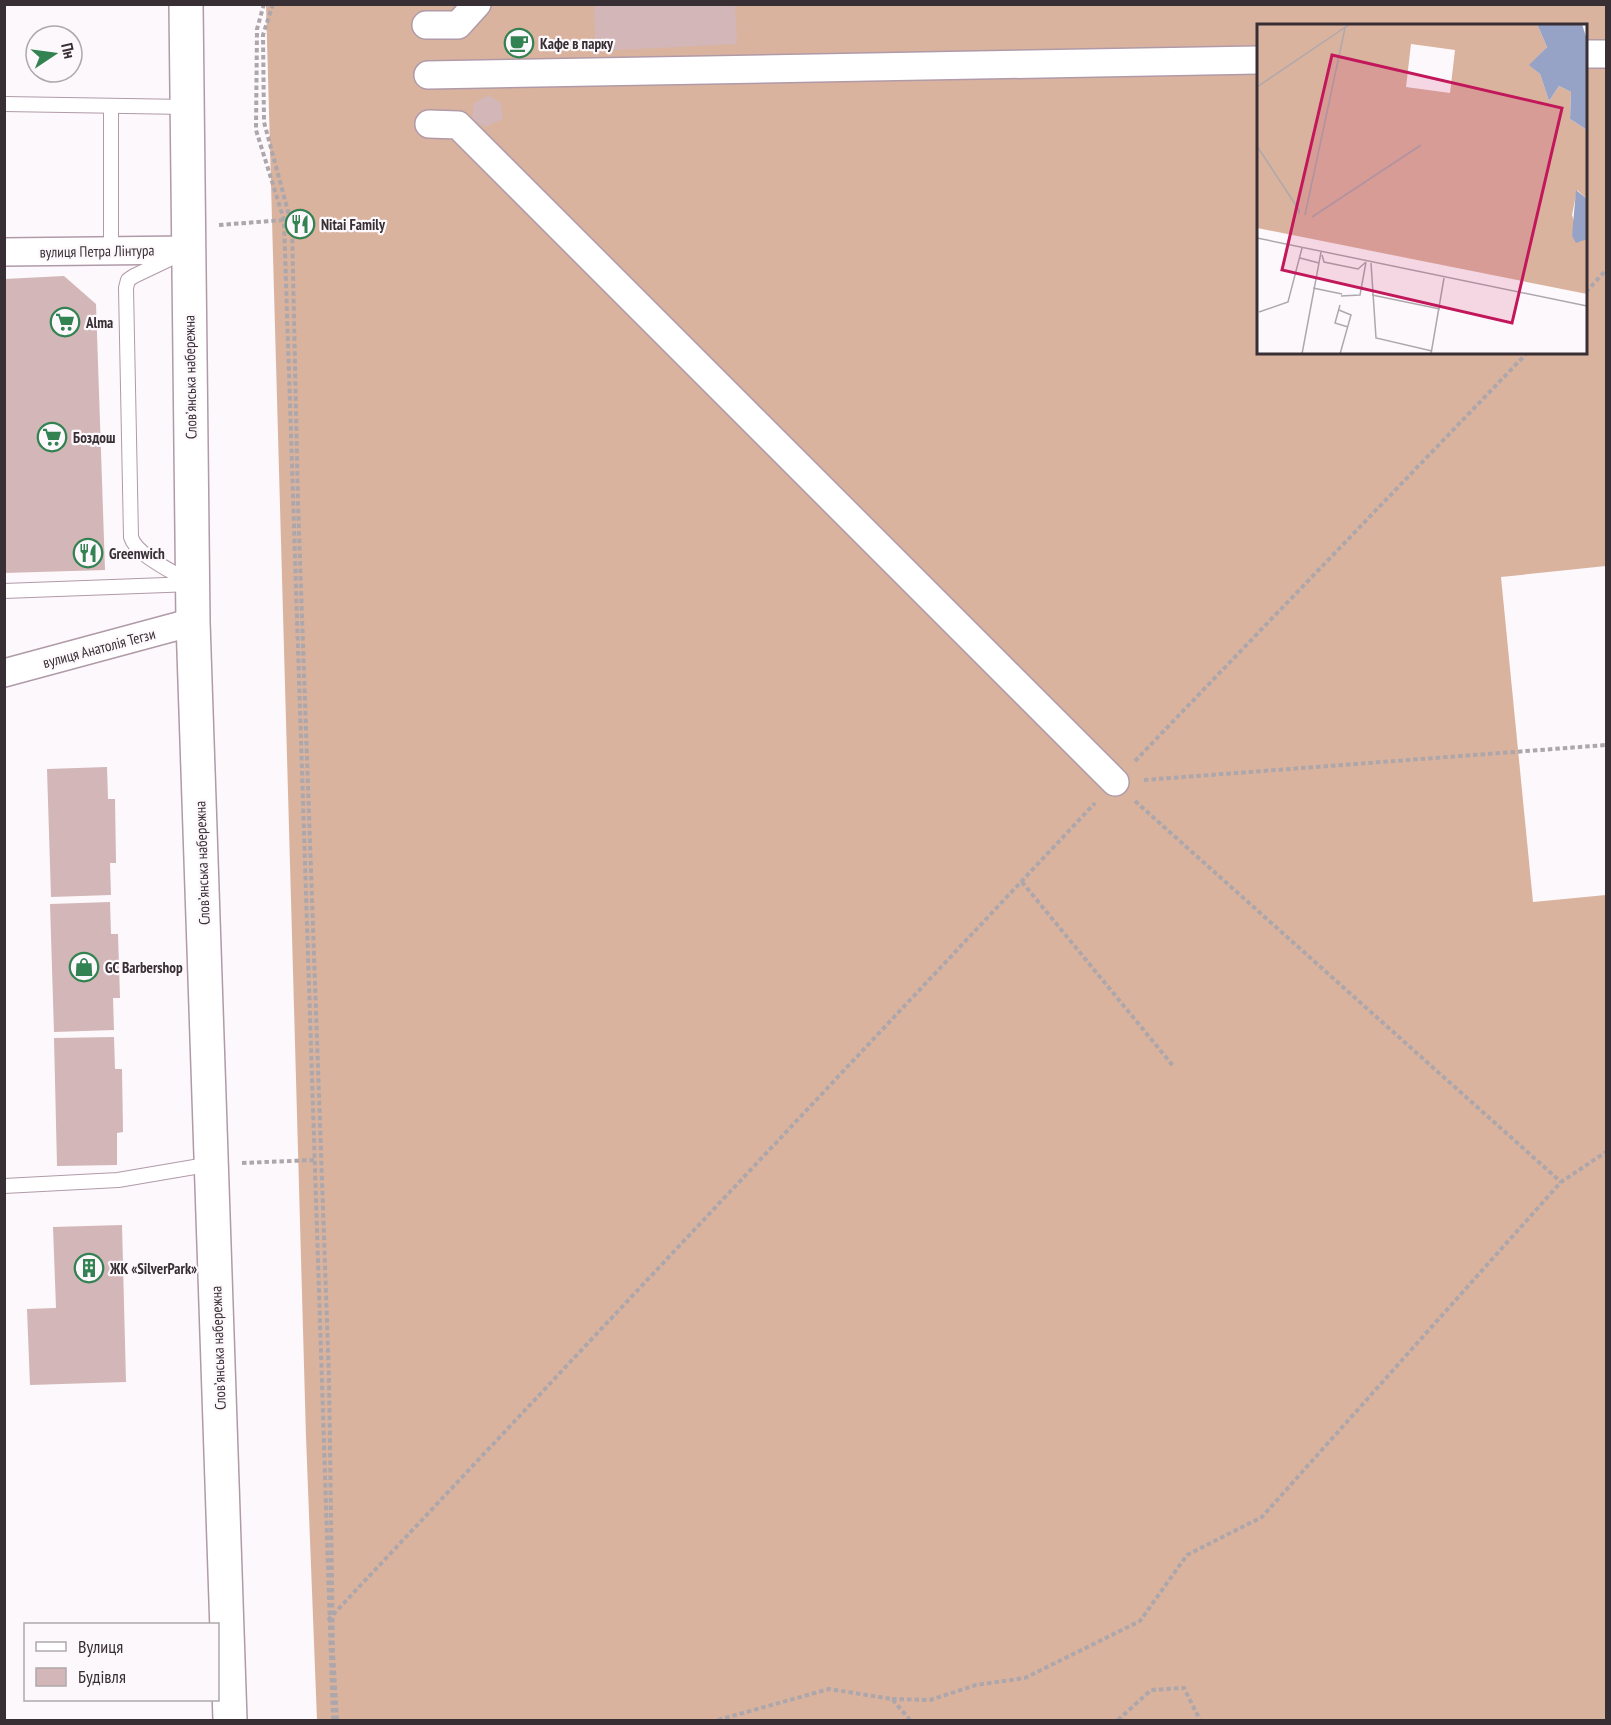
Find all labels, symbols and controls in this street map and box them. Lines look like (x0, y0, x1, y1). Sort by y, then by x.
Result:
north arrow (24, 24, 84, 84)
inset map (1257, 24, 1587, 354)
cafe icon: Кафе в парку (503, 27, 535, 59)
place label: Кафе в парку (540, 34, 614, 53)
text: Пн (57, 41, 80, 60)
restaurant icon: Nitai Family (284, 208, 316, 240)
place label: Nitai Family (321, 215, 386, 234)
street label: вулиця Петра Лінтура (40, 241, 154, 261)
supermarket icon: Alma (49, 306, 81, 338)
place label: Alma (85, 313, 113, 332)
street label: Словʼянська набережна (179, 315, 201, 439)
supermarket icon: Боздош (36, 421, 68, 453)
place label: Боздош (73, 428, 115, 447)
restaurant icon: Greenwich (72, 537, 104, 569)
place label: Greenwich (109, 544, 165, 563)
street label: вулиця Анатолія Тегзи (41, 624, 157, 672)
street label: Словʼянська набережна (190, 801, 214, 925)
shop icon: GC Barbershop (68, 951, 100, 983)
place label: GC Barbershop (105, 958, 183, 977)
building icon: ЖК «SilverPark» (73, 1252, 105, 1284)
place label: ЖК «SilverPark» (109, 1259, 197, 1278)
street label: Словʼянська набережна (206, 1286, 230, 1410)
legend (24, 1623, 219, 1701)
text: Вулиця (78, 1635, 123, 1658)
text: Будівля (78, 1665, 126, 1688)

